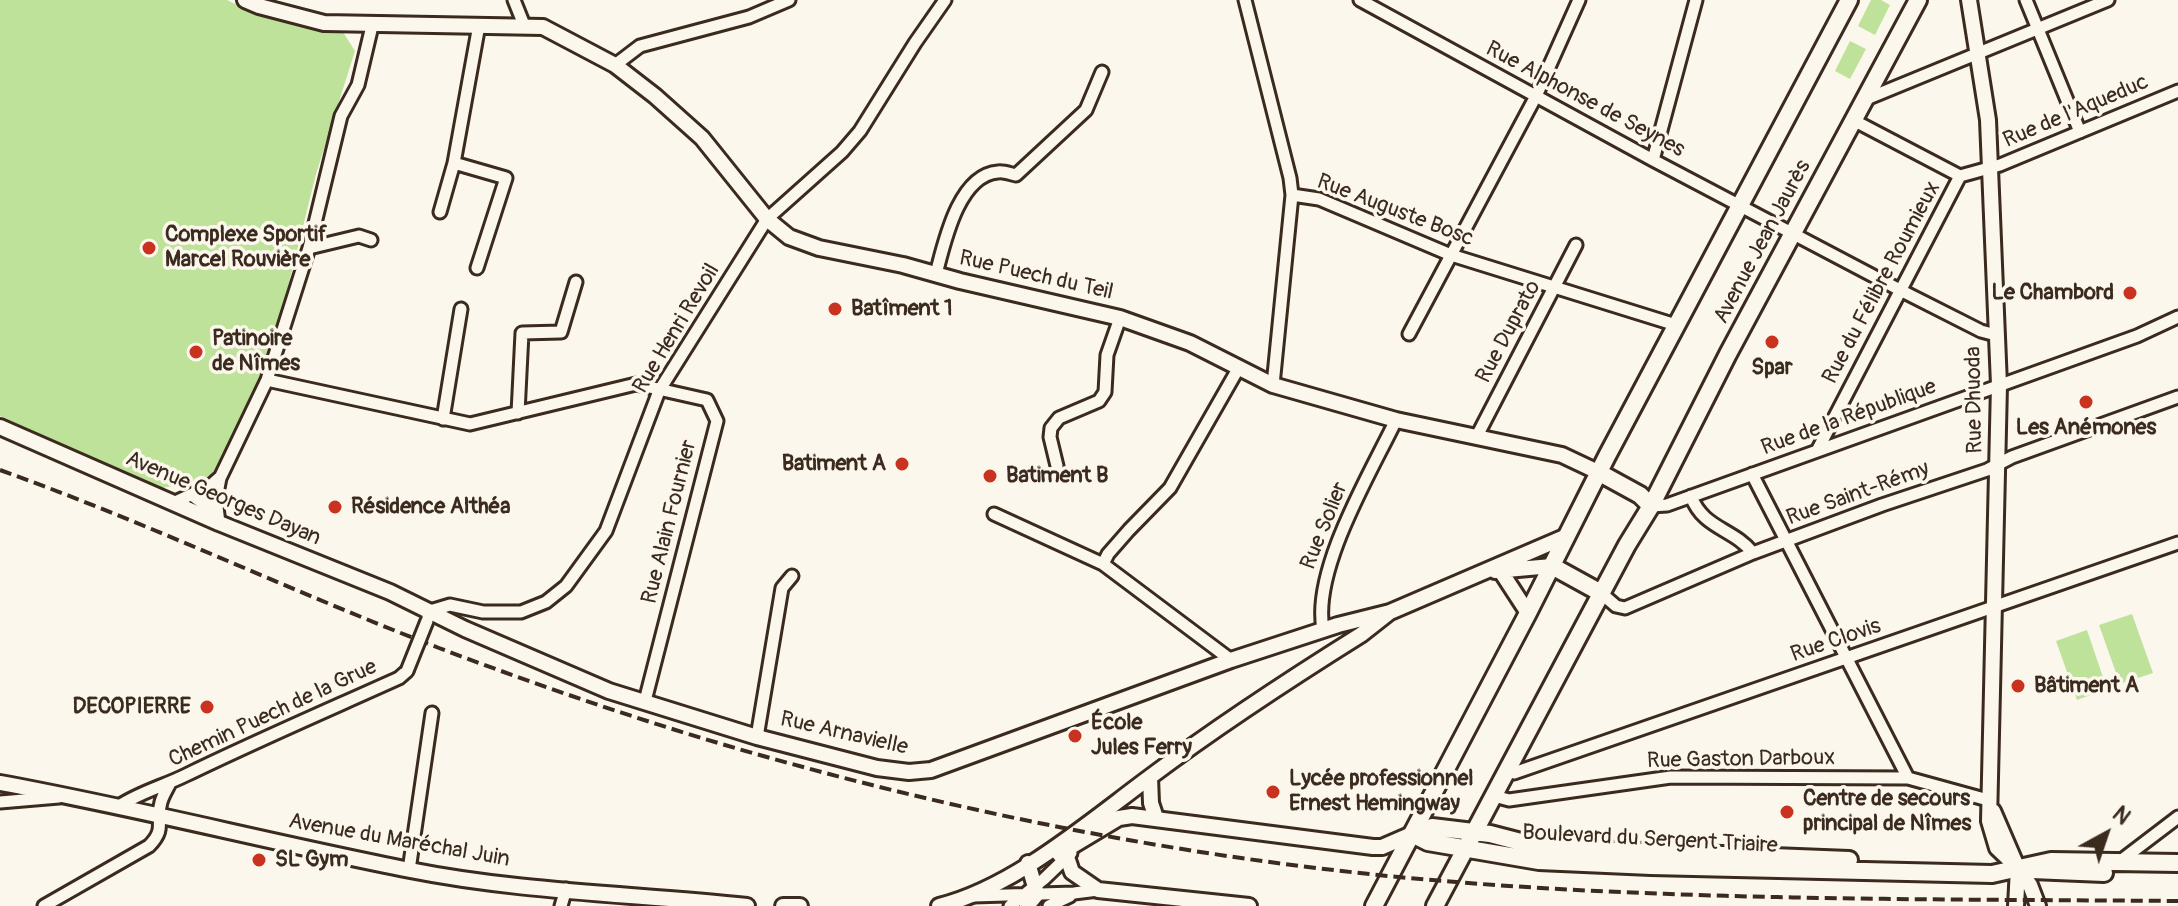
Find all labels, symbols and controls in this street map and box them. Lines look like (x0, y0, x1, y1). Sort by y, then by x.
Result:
street label: Rue Alphonse de Seynes (1481, 36, 1689, 164)
street label: Rue de l'Aqueduc (1999, 70, 2153, 154)
street label: Avenue Jean Jaurès (1709, 156, 1817, 328)
street label: Rue Auguste Bosc (1313, 169, 1477, 253)
street label: Rue du Félibre Roumieux (1817, 177, 1947, 389)
place label: Complexe Sportif Marcel Rouvière (165, 222, 327, 274)
marker: Complexe Sportif Marcel Rouvière (140, 239, 158, 257)
street label: Rue Puech du Teil (956, 245, 1116, 307)
street label: Rue Henri Revoil (628, 259, 726, 399)
street label: Rue Duprato (1471, 276, 1547, 388)
place label: Le Chambord (1992, 280, 2114, 306)
marker: Le Chambord (2121, 284, 2139, 302)
place label: Batîment 1 (851, 296, 953, 322)
marker: Batîment 1 (826, 300, 844, 318)
place label: Patinoire de Nîmes (212, 326, 300, 378)
marker: Spar (1763, 333, 1781, 351)
marker: Patinoire de Nîmes (187, 343, 205, 361)
street label: Rue Dhuoda (1961, 346, 1989, 454)
place label: Spar (1751, 355, 1793, 381)
street label: Rue de la République (1758, 374, 1940, 462)
marker: Les Anémones (2077, 393, 2095, 411)
place label: Les Anémones (2016, 415, 2156, 441)
street label: Rue Alain Fournier (637, 437, 703, 607)
street label: Avenue Georges Dayan (121, 446, 325, 552)
place label: Batiment A (782, 451, 886, 477)
marker: Batiment A (893, 455, 911, 473)
street label: Rue Saint-Rémy (1783, 456, 1933, 532)
place label: Batiment B (1006, 463, 1109, 489)
marker: Batiment B (981, 467, 999, 485)
street label: Rue Solier (1296, 478, 1354, 574)
place label: Résidence Althéa (351, 494, 510, 520)
marker: Résidence Althéa (326, 498, 344, 516)
street label: Rue Clovis (1787, 613, 1885, 669)
street label: Chemin Puech de la Grue (165, 654, 381, 774)
place label: Bâtiment A (2034, 673, 2139, 699)
marker: Bâtiment A (2009, 677, 2027, 695)
place label: DECOPIERRE (72, 694, 191, 720)
marker: DECOPIERRE (198, 698, 216, 716)
street label: Rue Arnavielle (778, 706, 910, 762)
place label: École Jules Ferry (1091, 710, 1192, 762)
marker: École Jules Ferry (1066, 727, 1084, 745)
street label: Rue Gaston Darboux (1647, 745, 1835, 775)
place label: Lycée professionnel Ernest Hemingway (1289, 766, 1474, 818)
marker: Lycée professionnel Ernest Hemingway (1264, 783, 1282, 801)
place label: Centre de secours principal de Nîmes (1803, 786, 1971, 838)
north arrow (2066, 794, 2146, 874)
text: N (2107, 800, 2136, 831)
marker: Centre de secours principal de Nîmes (1778, 803, 1796, 821)
street label: Avenue du Maréchal Juin (286, 809, 512, 873)
street label: Boulevard du Sergent Triaire (1522, 820, 1778, 860)
place label: SL Gym (275, 847, 349, 873)
marker: SL Gym (250, 851, 268, 869)

